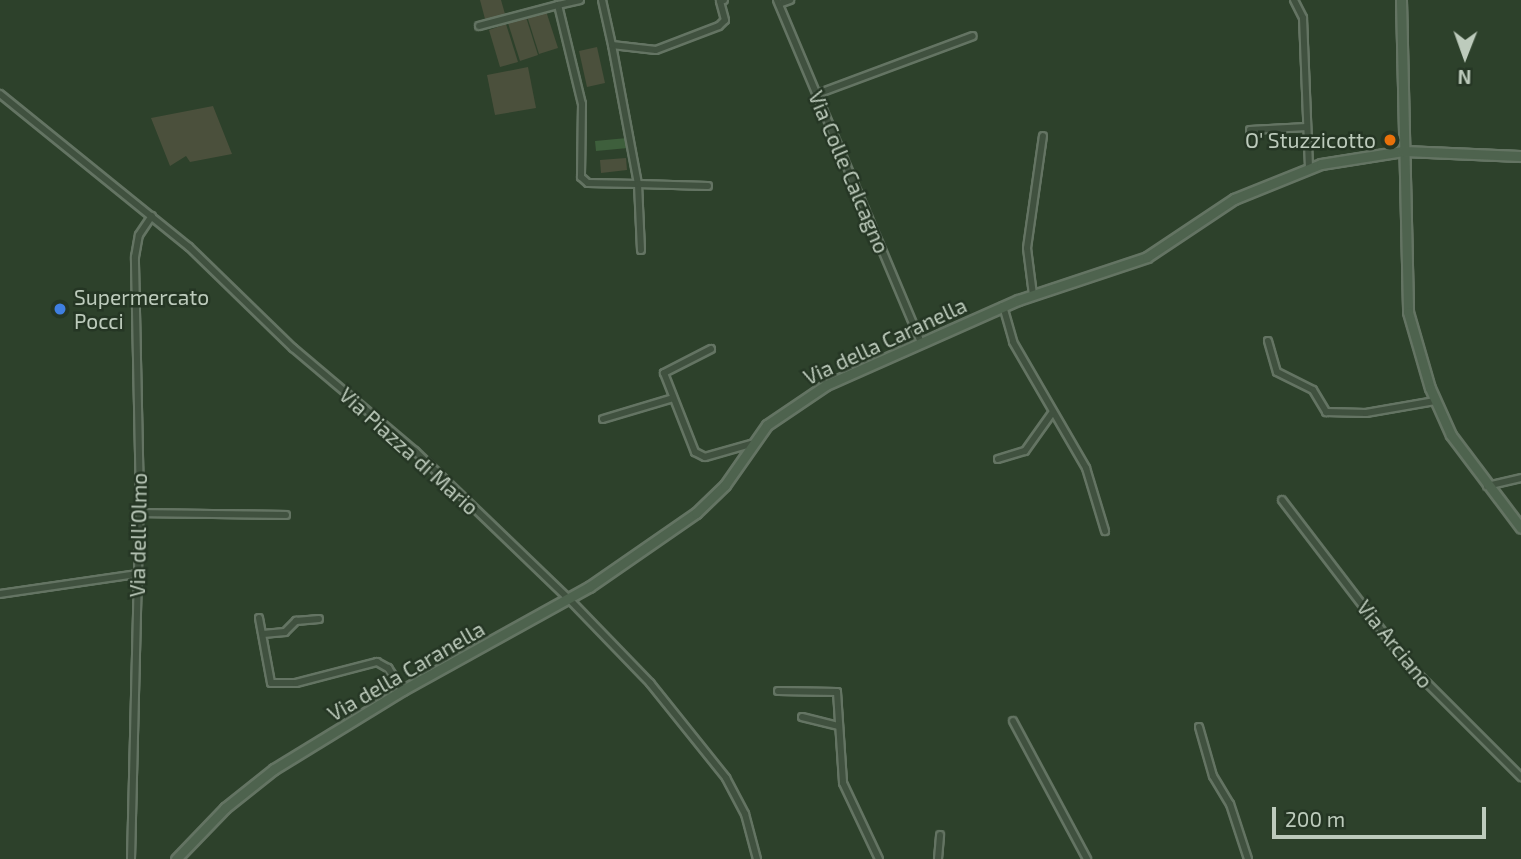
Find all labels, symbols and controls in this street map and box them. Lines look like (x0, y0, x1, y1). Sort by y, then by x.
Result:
north arrow (1430, 21, 1500, 91)
text: N (1458, 66, 1472, 89)
street label: Via Colle Calcagno (803, 87, 895, 257)
place label: O' Stuzzicotto (1245, 127, 1376, 153)
marker: O' Stuzzicotto (1382, 132, 1398, 148)
place label: Supermercato Pocci (74, 284, 209, 334)
street label: Via della Caranella (799, 292, 971, 390)
marker: Supermercato Pocci (52, 301, 68, 317)
street label: Via Piazza di Mario (334, 382, 484, 520)
street label: Via dell'Olmo (124, 473, 152, 597)
street label: Via Arciano (1352, 595, 1438, 693)
street label: Via della Caranella (323, 616, 489, 726)
scale bar (1276, 792, 1490, 836)
text: 200 m (1285, 806, 1345, 831)

